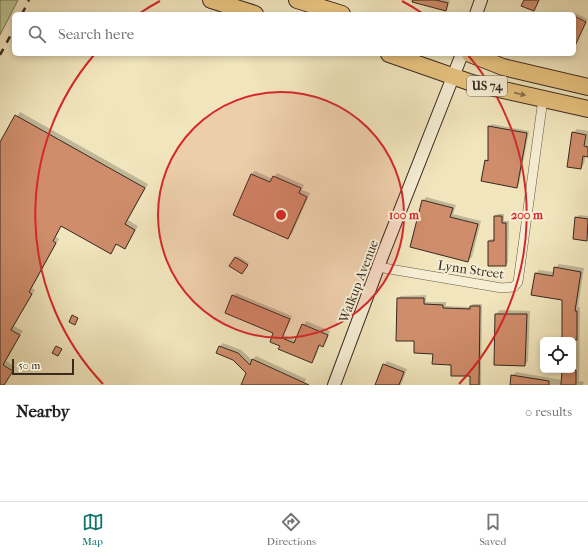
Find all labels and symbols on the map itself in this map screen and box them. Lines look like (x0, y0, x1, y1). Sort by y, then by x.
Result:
road number: US 74 (467, 76, 507, 96)
one-way arrow (514, 91, 526, 97)
centre of rings (274, 208, 288, 222)
text: 100 m (389, 208, 420, 222)
text: 200 m (511, 208, 544, 222)
street label: Walkup Avenue (335, 237, 381, 326)
street label: Lynn Street (437, 257, 505, 282)
scale bar (12, 357, 74, 376)

